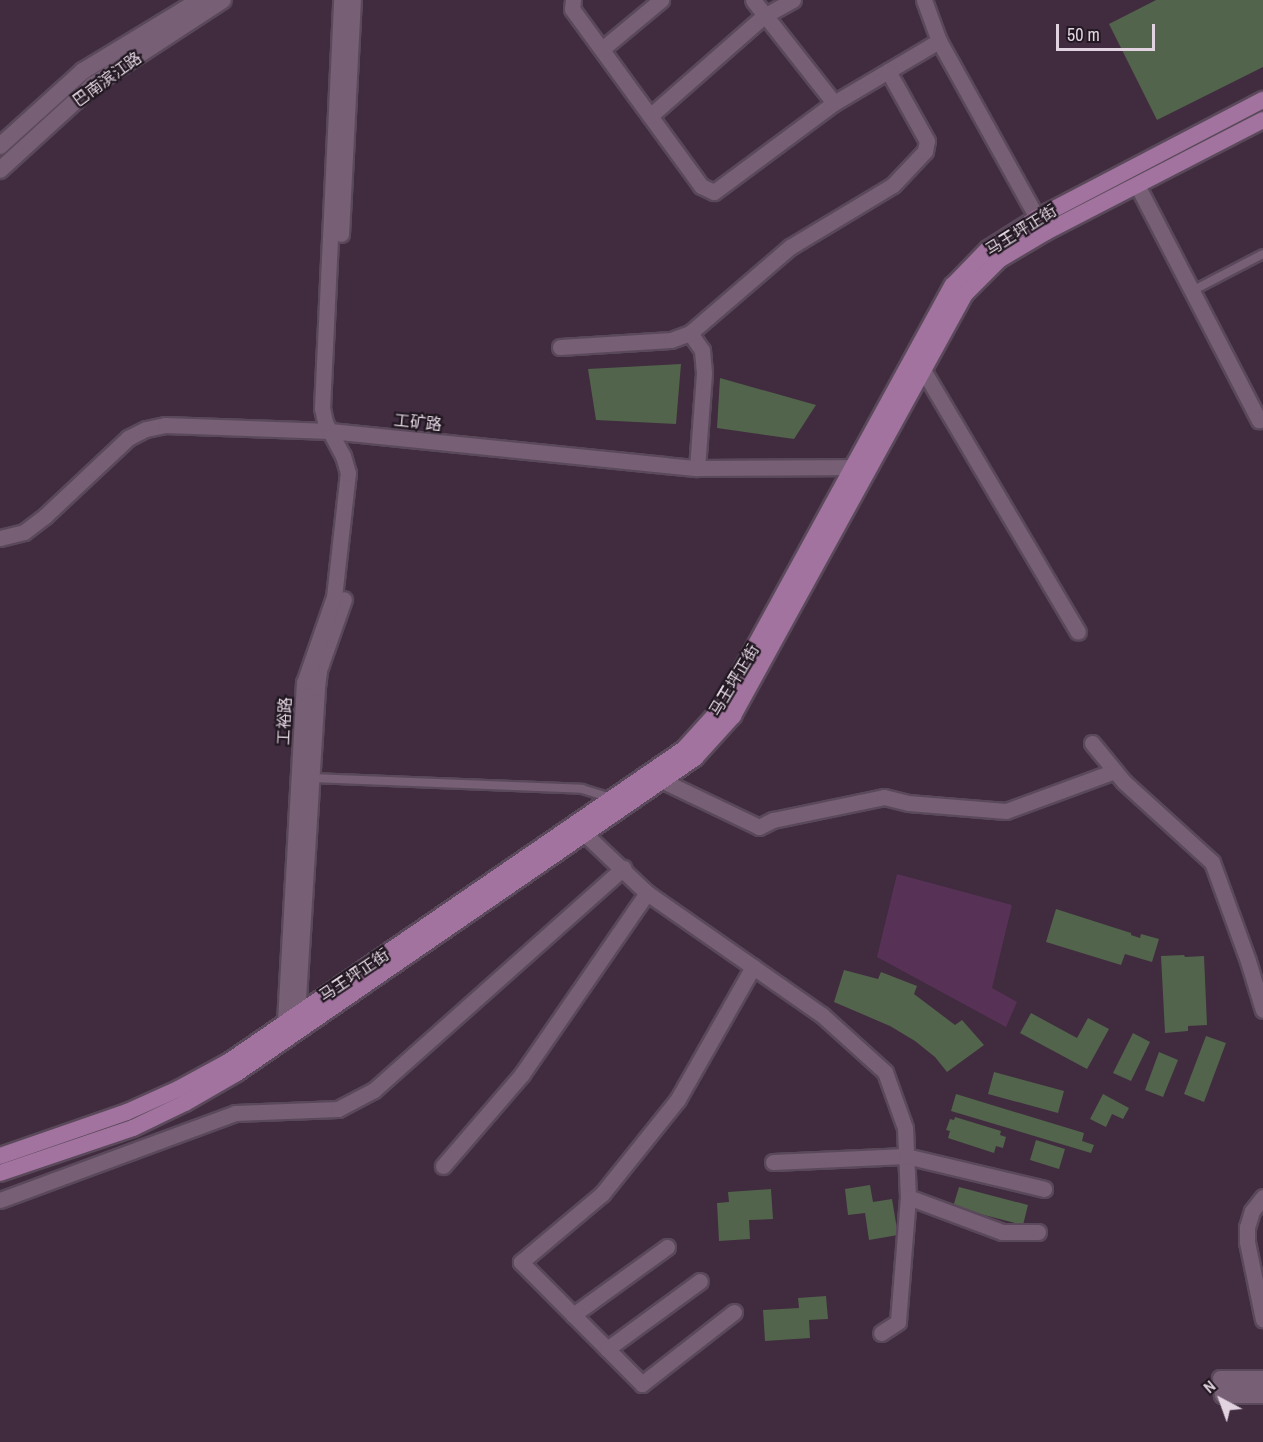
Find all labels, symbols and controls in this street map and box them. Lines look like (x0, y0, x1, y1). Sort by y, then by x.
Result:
scale bar (1059, 12, 1158, 50)
text: 50 m (1067, 22, 1100, 47)
street label: 巴南滨江路 (69, 48, 145, 110)
street label: 马王坪正街 (982, 201, 1060, 259)
street label: 工矿路 (393, 410, 443, 434)
street label: 马王坪正街 (705, 641, 763, 719)
street label: 工裕路 (273, 697, 295, 745)
street label: 马王坪正街 (315, 945, 393, 1005)
north arrow (1191, 1370, 1251, 1430)
text: N (1198, 1375, 1220, 1398)

